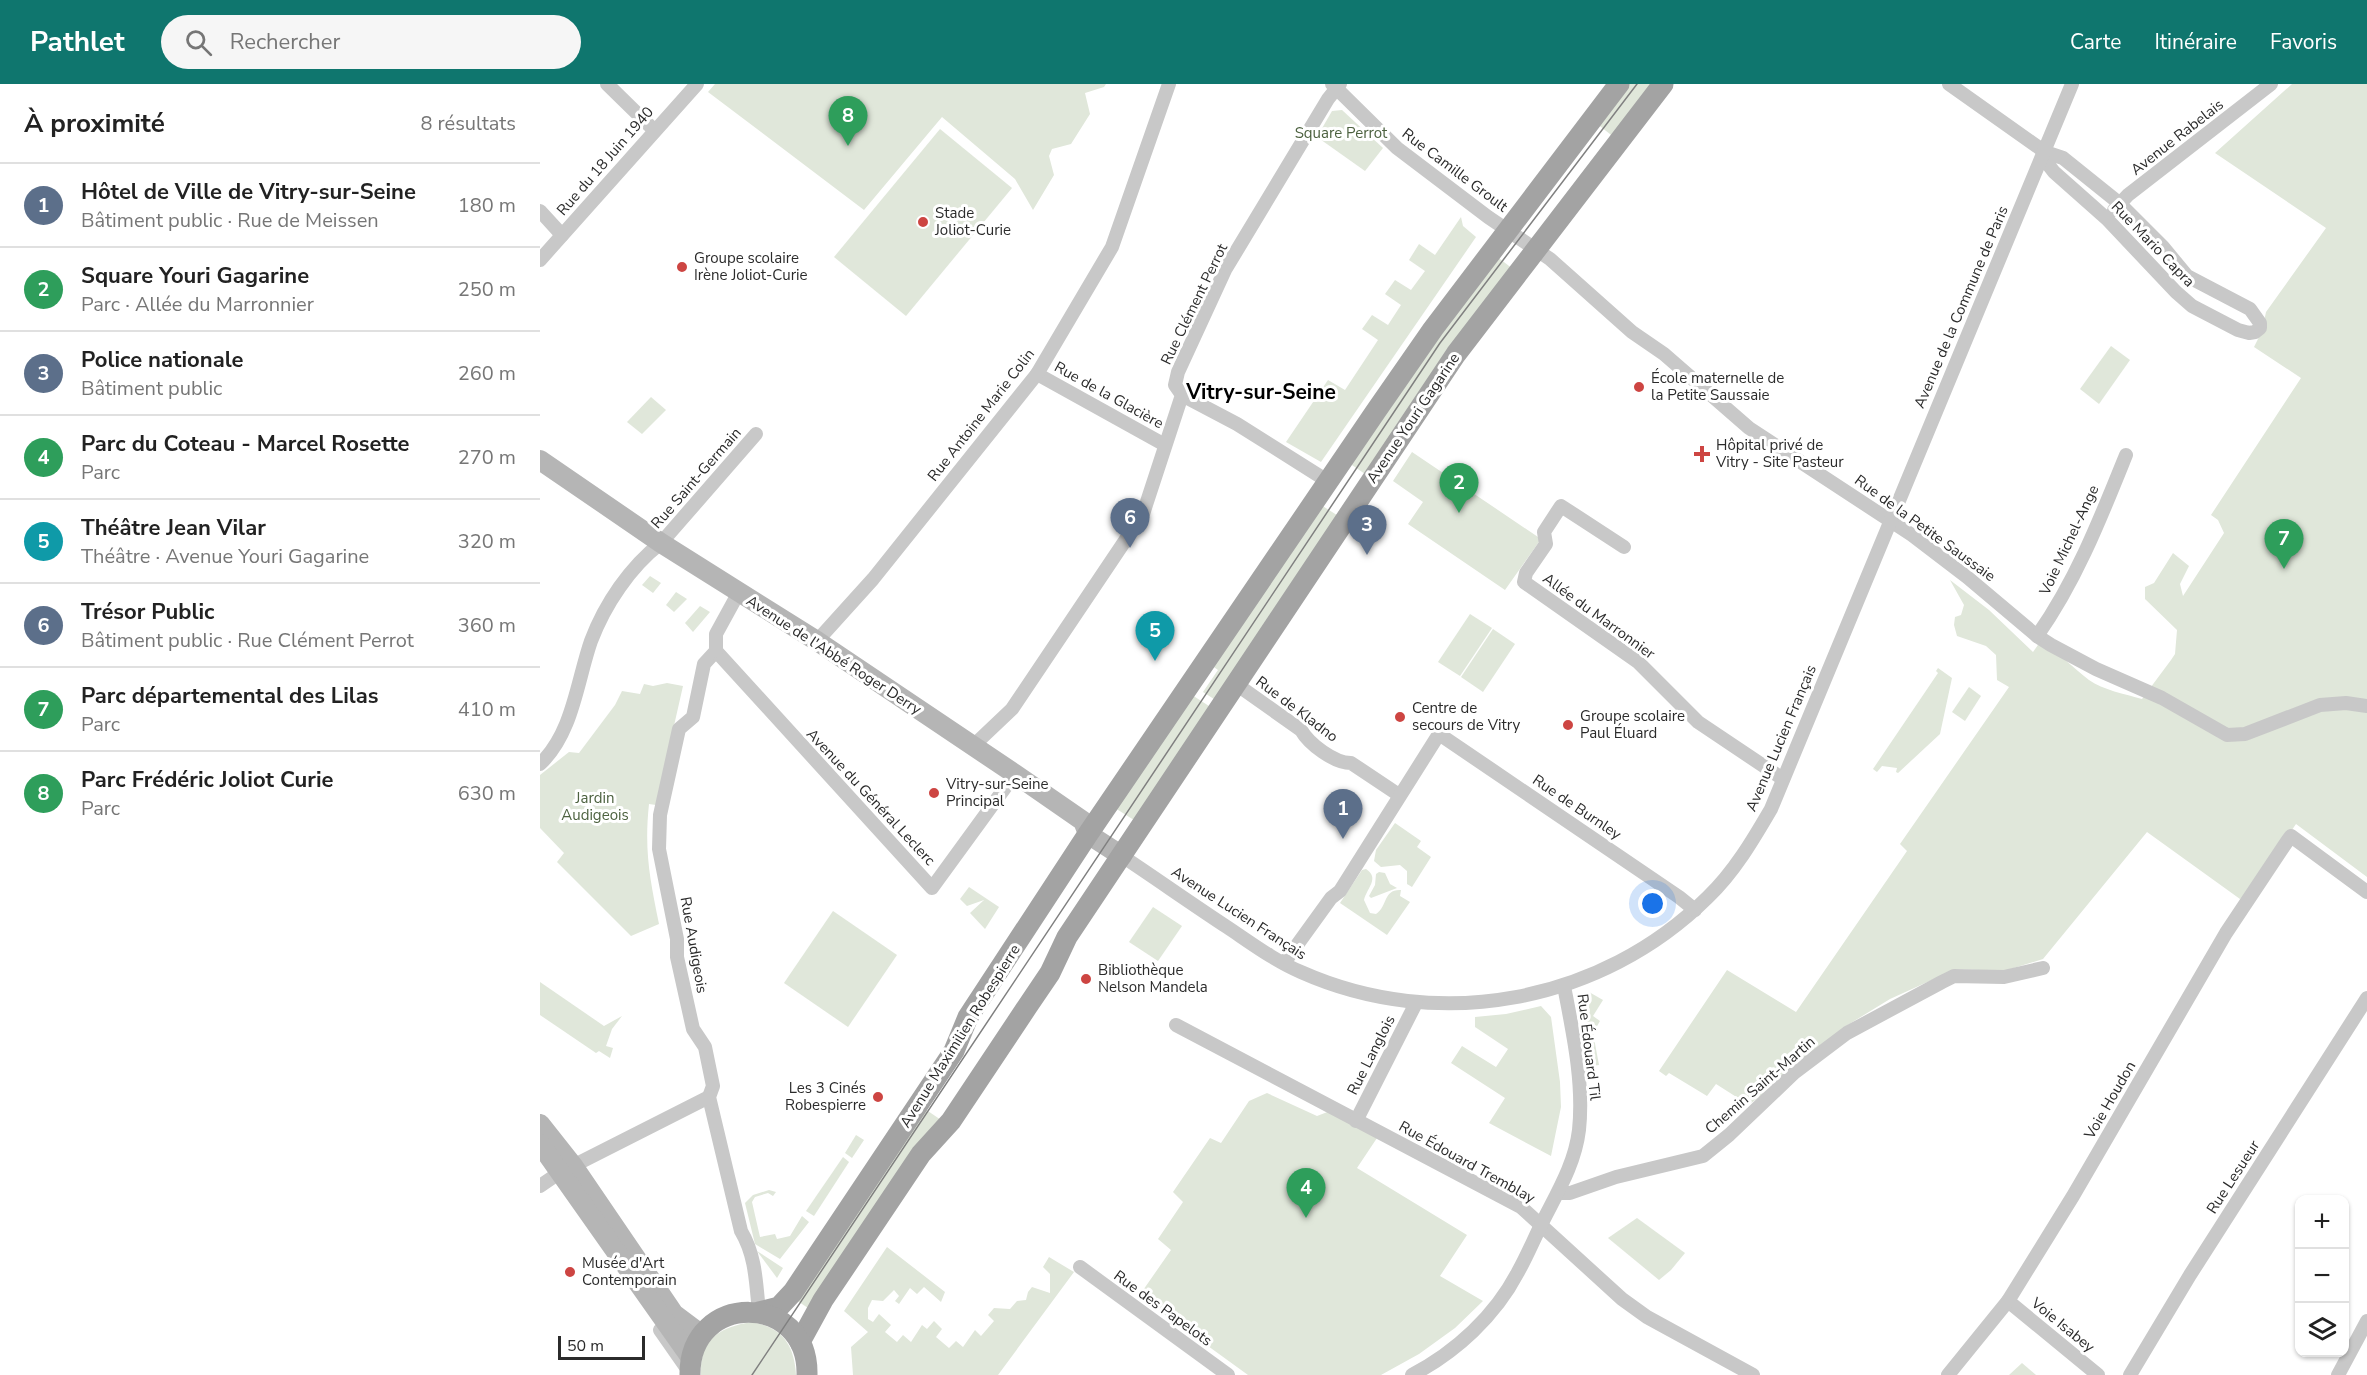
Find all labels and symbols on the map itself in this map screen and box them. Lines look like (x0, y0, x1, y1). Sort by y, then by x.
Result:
street label: Avenue Rabelais (2126, 94, 2228, 180)
pin: 8 (828, 97, 868, 146)
street label: Rue du 18 Juin 1940 (552, 102, 658, 220)
park label: Square Perrot (1295, 123, 1388, 143)
street label: Rue Camille Groult (1398, 124, 1513, 217)
street label: Rue Mario Capra (2107, 197, 2199, 291)
place label: Stade Joliot-Curie (934, 203, 1011, 240)
street label: Avenue de la Commune de Paris (1909, 203, 2013, 411)
marker: Stade Joliot-Curie (916, 215, 930, 229)
street label: Rue Clément Perrot (1156, 239, 1232, 368)
place label: Groupe scolaire Irène Joliot-Curie (694, 248, 807, 285)
marker: Groupe scolaire Irène Joliot-Curie (675, 260, 689, 274)
street label: Rue Antoine Marie Colin (923, 345, 1039, 485)
street label: Avenue Youri Gagarine (1362, 349, 1464, 487)
street label: Rue de la Glacière (1051, 357, 1167, 433)
place label: École maternelle de la Petite Saussaie (1651, 368, 1784, 405)
district label: Vitry-sur-Seine (1185, 378, 1336, 406)
marker: École maternelle de la Petite Saussaie (1632, 380, 1646, 394)
street label: Rue Saint-Germain (646, 423, 746, 533)
place label: Hôpital privé de Vitry - Site Pasteur (1715, 435, 1844, 472)
marker: Hôpital privé de Vitry - Site Pasteur (1693, 445, 1711, 463)
pin: 2 (1440, 464, 1478, 513)
street label: Rue de la Petite Saussaie (1851, 470, 1999, 586)
street label: Voie Michel-Ange (2034, 482, 2103, 599)
pin: 6 (1110, 498, 1150, 548)
pin: 3 (1348, 506, 1386, 555)
pin: 7 (2264, 520, 2304, 569)
street label: Allée du Marronnier (1539, 568, 1660, 664)
street label: Avenue de l'Abbé Roger Derry (743, 591, 926, 719)
pin: 5 (1136, 612, 1174, 661)
street label: Avenue Lucien Français (1741, 662, 1821, 814)
street label: Rue de Kladno (1252, 671, 1342, 747)
place label: Centre de secours de Vitry (1412, 698, 1521, 735)
place label: Groupe scolaire Paul Éluard (1580, 706, 1685, 743)
marker: Centre de secours de Vitry (1393, 710, 1407, 724)
marker: Groupe scolaire Paul Éluard (1561, 718, 1575, 732)
street label: Avenue du Général Leclerc (802, 724, 940, 870)
street label: Rue de Burnley (1529, 770, 1626, 844)
place label: Vitry-sur-Seine Principal (945, 774, 1049, 811)
marker: Vitry-sur-Seine Principal (927, 786, 941, 800)
park label: Jardin Audigeois (561, 788, 629, 825)
pin: 1 (1324, 790, 1362, 839)
street label: Avenue Lucien Français (1168, 862, 1310, 964)
your location (1638, 889, 1667, 918)
street label: Rue Audigeois (676, 895, 712, 995)
street label: Avenue Maximilien Robespierre (895, 941, 1025, 1131)
place label: Bibliothèque Nelson Mandela (1098, 960, 1208, 997)
marker: Bibliothèque Nelson Mandela (1079, 972, 1093, 986)
street label: Rue Édouard Til (1573, 993, 1606, 1102)
street label: Rue Langlois (1342, 1012, 1400, 1098)
street label: Chemin Saint-Martin (1701, 1032, 1819, 1138)
street label: Voie Houdon (2079, 1057, 2140, 1143)
place label: Les 3 Cinés Robespierre (785, 1078, 866, 1115)
marker: Les 3 Cinés Robespierre (871, 1090, 885, 1104)
street label: Rue Édouard Tremblay (1395, 1116, 1539, 1208)
street label: Rue Lesueur (2202, 1136, 2265, 1218)
pin: 4 (1286, 1168, 1326, 1218)
place label: Musée d'Art Contemporain (582, 1253, 677, 1290)
marker: Musée d'Art Contemporain (563, 1265, 577, 1279)
street label: Rue des Papelots (1110, 1266, 1216, 1350)
street label: Voie Isabey (2026, 1293, 2099, 1357)
scale bar (558, 1333, 645, 1360)

